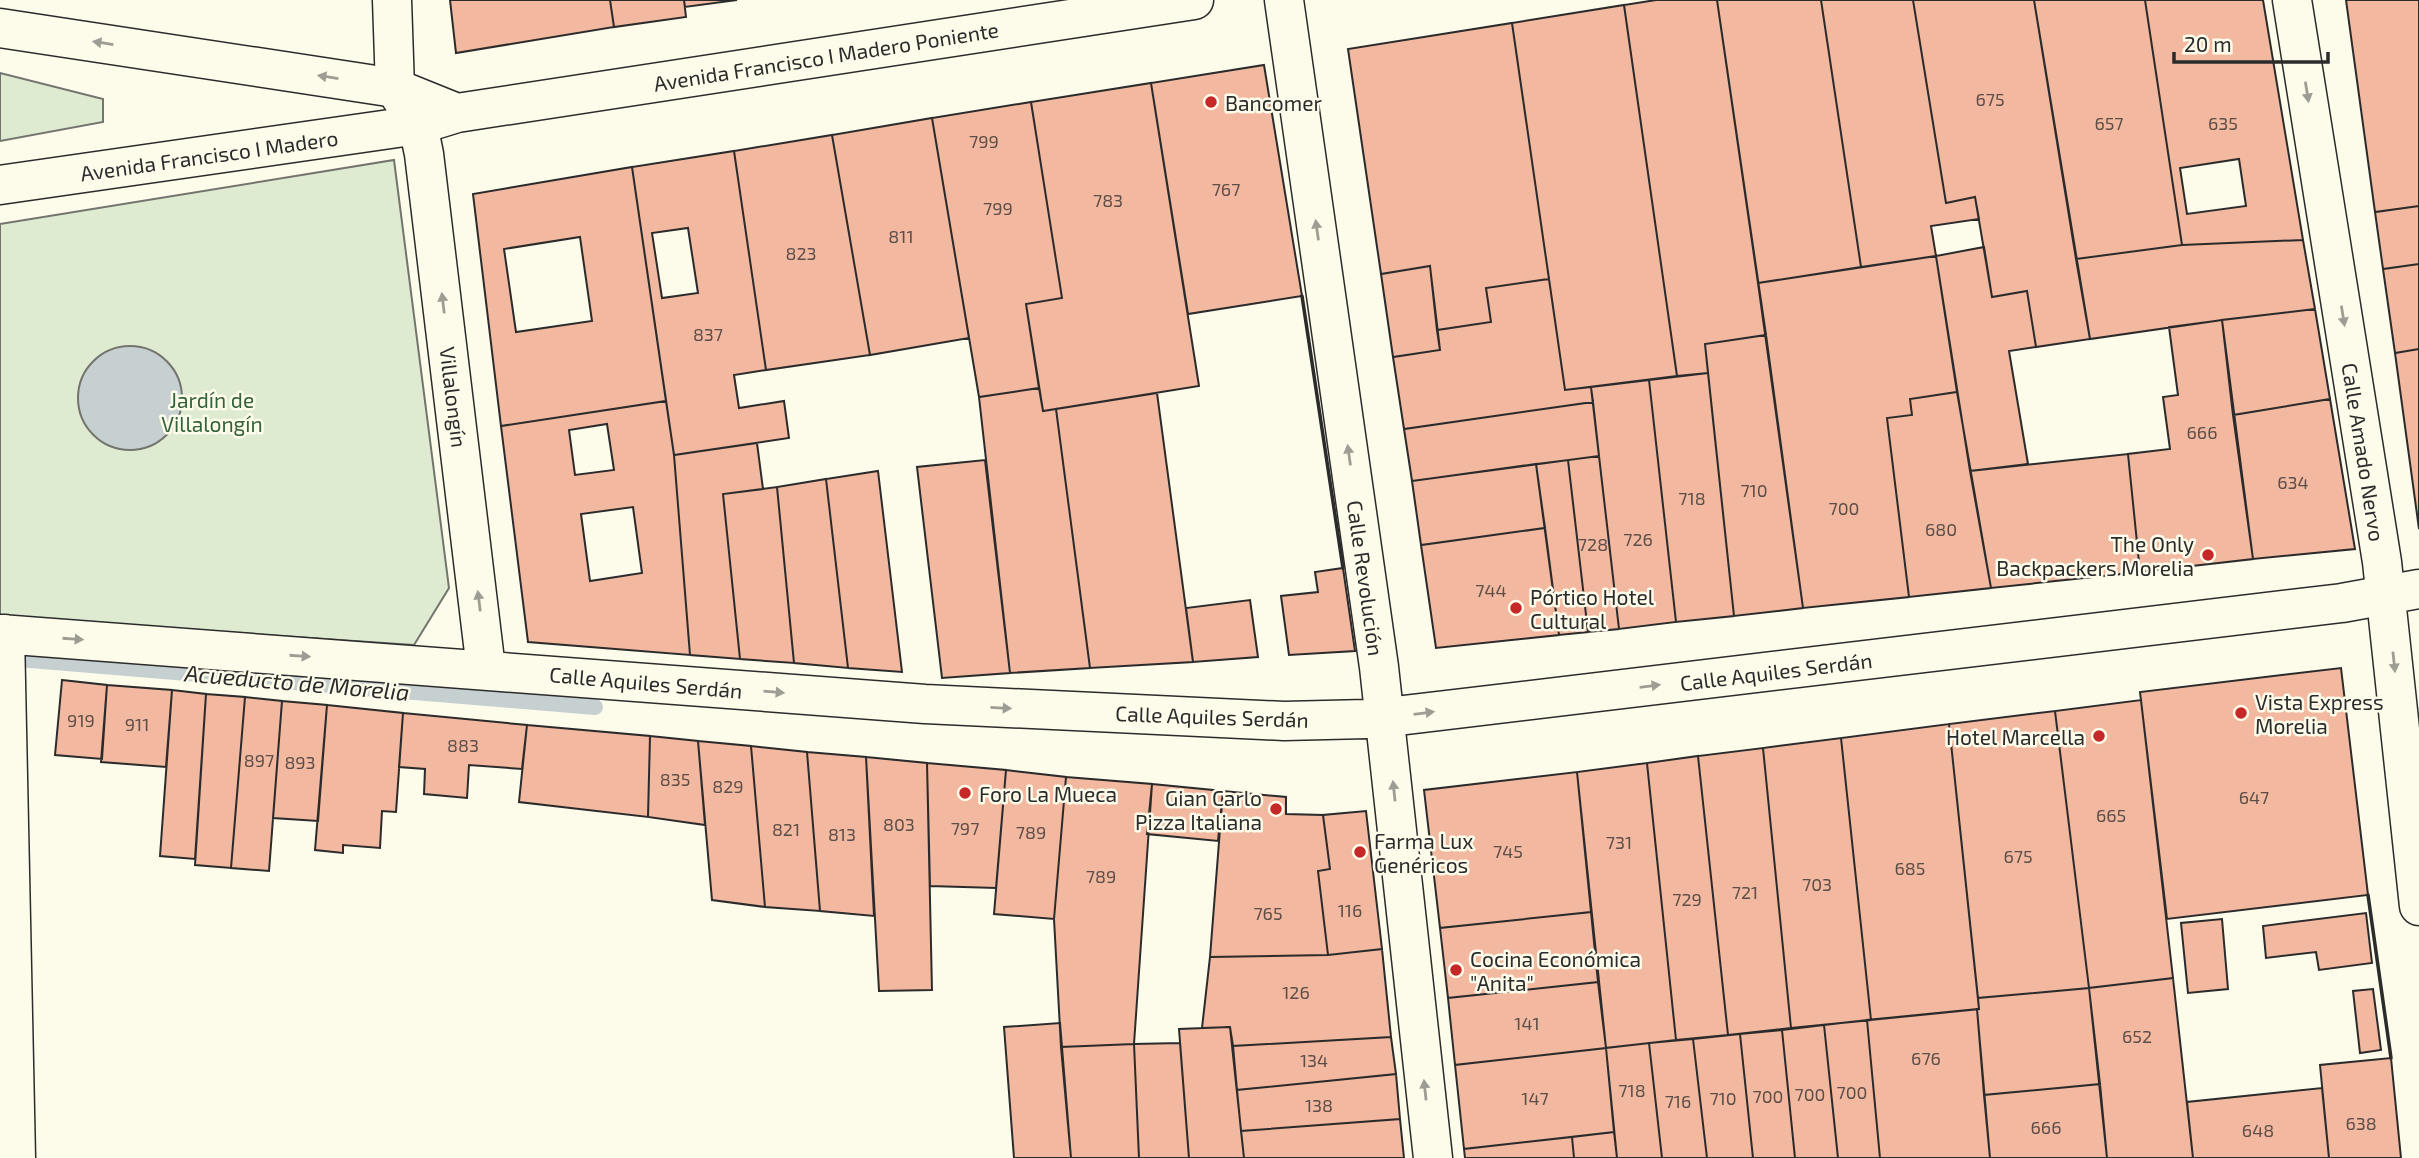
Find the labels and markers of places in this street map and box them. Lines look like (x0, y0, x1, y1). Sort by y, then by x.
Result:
place label: Bancomer (1225, 90, 1322, 115)
marker: Bancomer (1203, 94, 1219, 110)
place label: The Only Backpackers Morelia (1996, 531, 2194, 580)
marker: The Only Backpackers Morelia (2200, 547, 2216, 563)
place label: Pórtico Hotel Cultural (1530, 584, 1655, 633)
marker: Pórtico Hotel Cultural (1508, 600, 1524, 616)
place label: Vista Express Morelia (2255, 689, 2384, 738)
marker: Vista Express Morelia (2233, 705, 2249, 721)
place label: Hotel Marcella (1946, 724, 2085, 749)
marker: Hotel Marcella (2091, 728, 2107, 744)
place label: Foro La Mueca (979, 781, 1117, 806)
marker: Foro La Mueca (957, 785, 973, 801)
place label: Gian Carlo Pizza Italiana (1135, 785, 1262, 834)
marker: Gian Carlo Pizza Italiana (1268, 801, 1284, 817)
place label: Farma Lux Genéricos (1374, 828, 1473, 877)
marker: Farma Lux Genéricos (1352, 844, 1368, 860)
place label: Cocina Económica "Anita" (1470, 946, 1641, 995)
marker: Cocina Económica "Anita" (1448, 962, 1464, 978)

